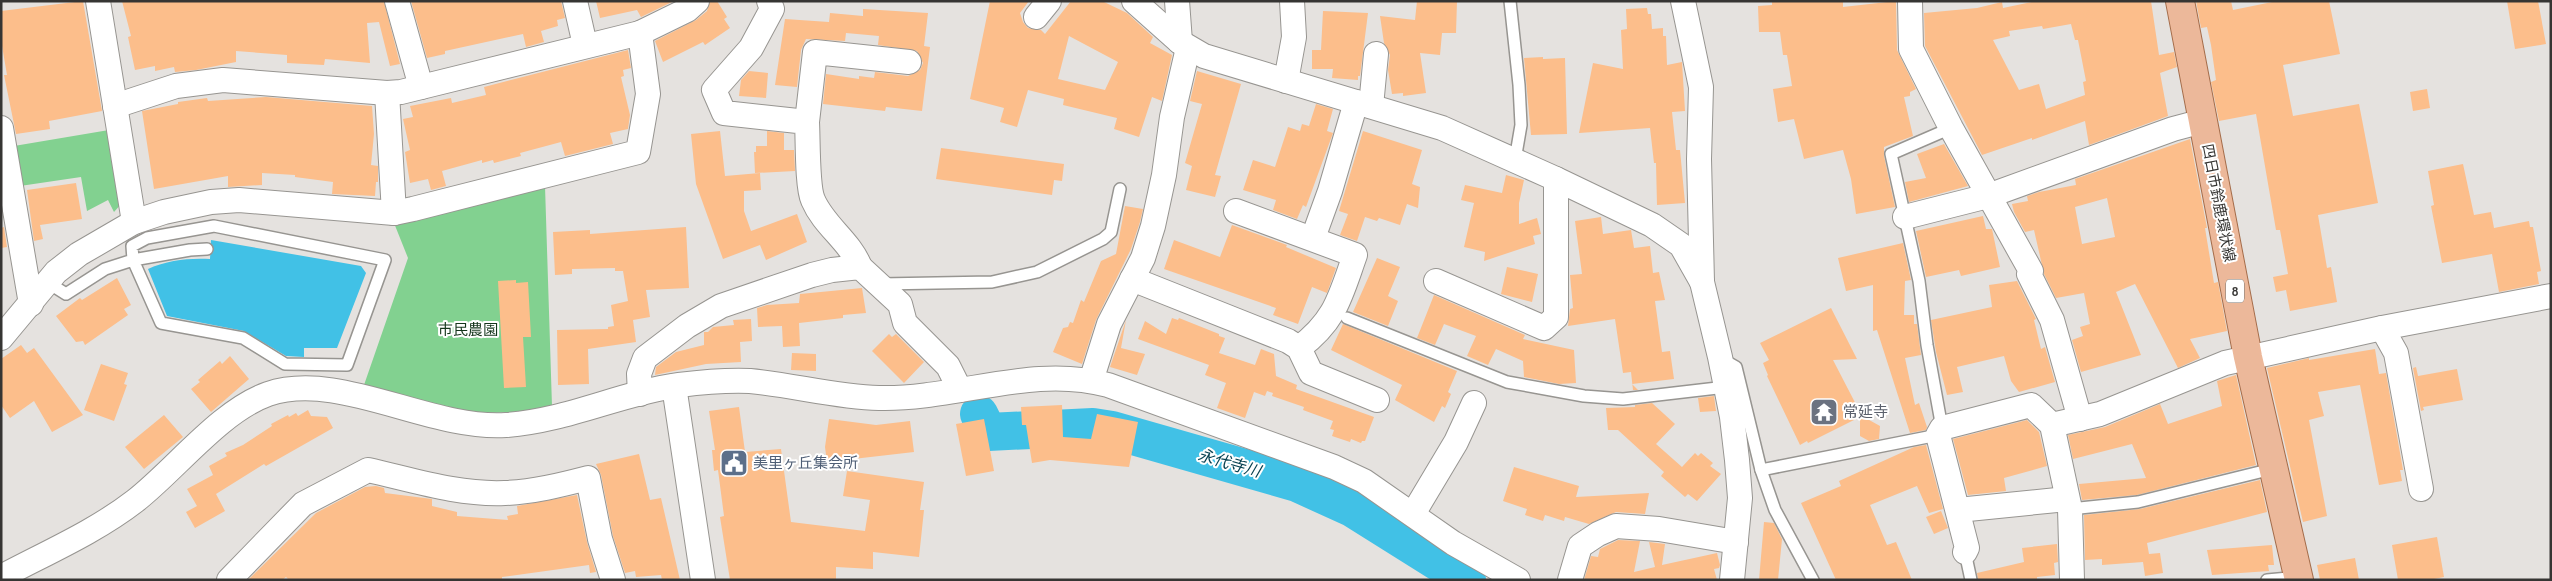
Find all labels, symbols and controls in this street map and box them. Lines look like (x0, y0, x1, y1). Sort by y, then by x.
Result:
street label: 四日市鈴鹿環状線 (2197, 142, 2239, 264)
road number: 8 (2226, 280, 2244, 302)
park label: 市民農園 (438, 321, 498, 340)
temple icon: 常延寺 (1809, 397, 1839, 427)
place label: 常延寺 (1843, 403, 1888, 422)
water label: 永代寺川 (1196, 446, 1264, 483)
public building icon: 美里ヶ丘集会所 (719, 448, 749, 478)
place label: 美里ヶ丘集会所 (753, 454, 858, 473)

